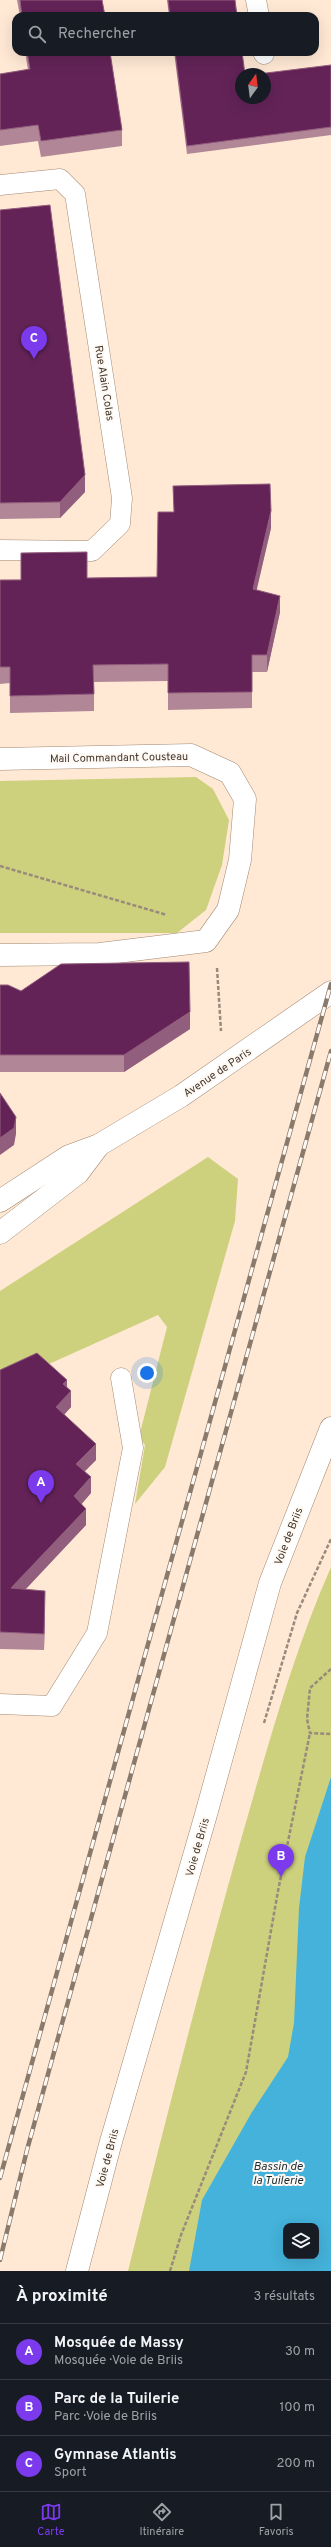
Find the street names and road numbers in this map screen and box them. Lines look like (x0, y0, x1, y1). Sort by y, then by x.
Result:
street label: Rue Alain Colas (91, 344, 117, 422)
street label: Mail Commandant Cousteau (50, 750, 188, 766)
street label: Avenue de Paris (181, 1045, 254, 1101)
street label: Voie de Briis (272, 1506, 306, 1567)
street label: Voie de Briis (183, 1816, 213, 1878)
street label: Voie de Briis (93, 2127, 123, 2189)

